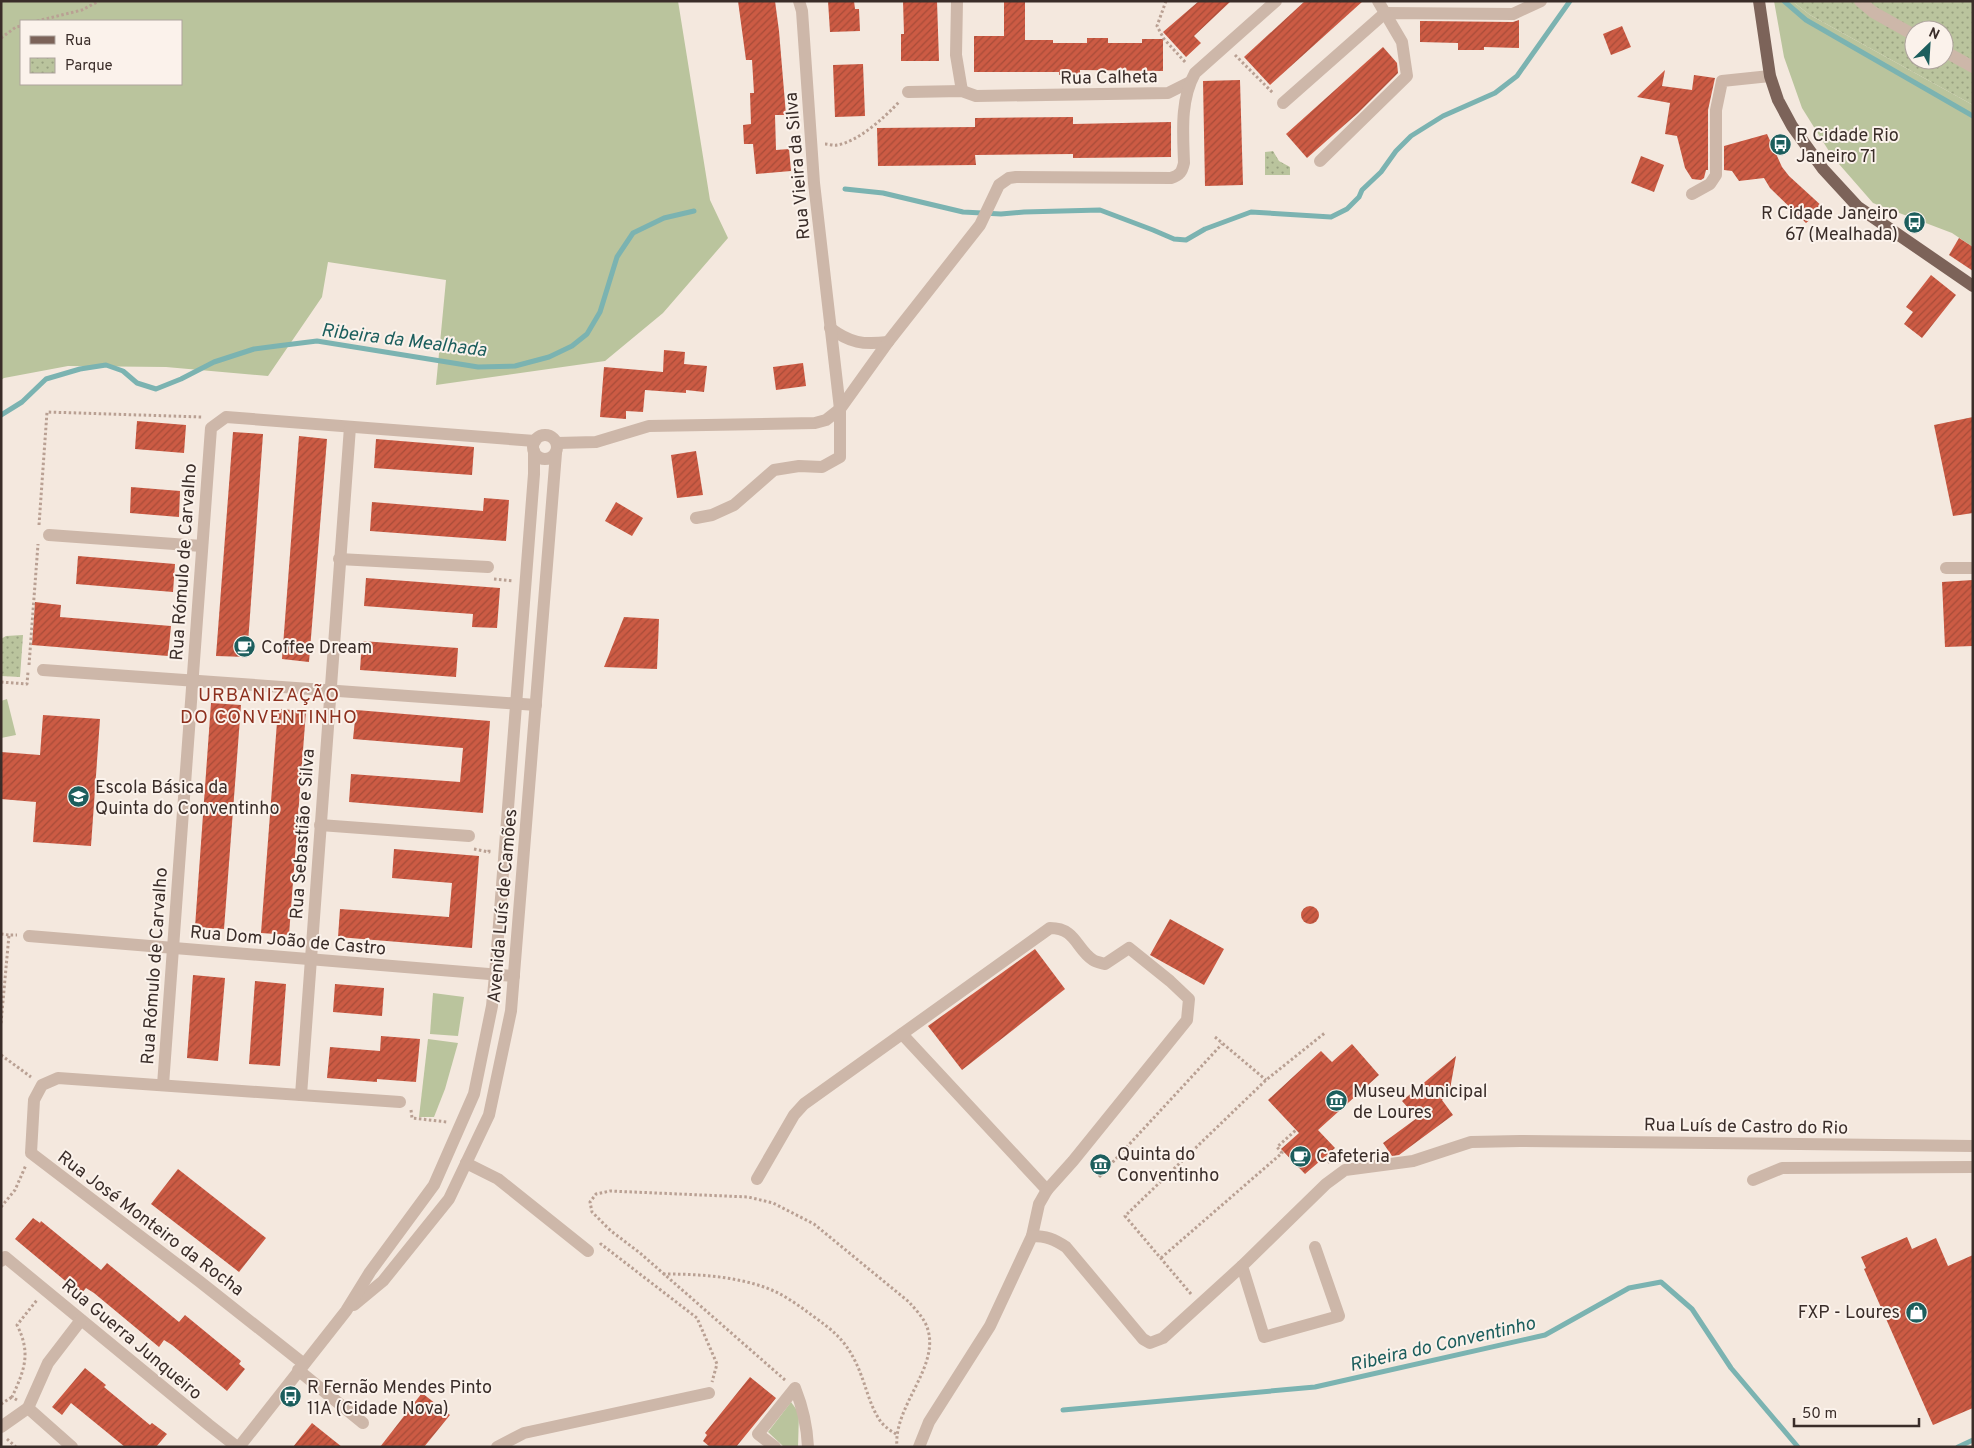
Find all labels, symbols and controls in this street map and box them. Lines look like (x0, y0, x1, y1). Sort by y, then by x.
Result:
legend (20, 20, 182, 85)
north arrow (1904, 20, 1954, 70)
text: N (1926, 25, 1942, 44)
text: Rua (65, 32, 91, 51)
text: Parque (65, 57, 113, 76)
street label: Rua Calheta (1060, 66, 1158, 91)
street label: Rua Vieira da Silva (781, 91, 816, 241)
place label: R Cidade Rio Janeiro 71 (1796, 125, 1899, 169)
bus stop icon: R Cidade Rio Janeiro 71 (1768, 133, 1792, 157)
place label: R Cidade Janeiro 67 (Mealhada) (1761, 203, 1898, 247)
bus stop icon: R Cidade Janeiro 67 (Mealhada) (1902, 211, 1926, 235)
water label: Ribeira da Mealhada (320, 319, 488, 363)
street label: Rua Rómulo de Carvalho (166, 463, 203, 661)
cafe icon: Coffee Dream (233, 635, 257, 659)
place label: Coffee Dream (261, 637, 372, 660)
district label: URBANIZAÇÃO DO CONVENTINHO (180, 683, 358, 730)
street label: Rua Sebastião e Silva (286, 748, 321, 920)
place label: Escola Básica da Quinta do Conventinho (95, 777, 280, 821)
school or university icon: Escola Básica da Quinta do Conventinho (67, 785, 91, 809)
street label: Avenida Luís de Camões (484, 808, 523, 1004)
street label: Rua Rómulo de Carvalho (137, 867, 174, 1065)
street label: Rua Dom João de Castro (189, 921, 387, 962)
place label: Museu Municipal de Loures (1353, 1081, 1488, 1125)
museum icon: Museu Municipal de Loures (1325, 1089, 1349, 1113)
street label: Rua Luís de Castro do Rio (1644, 1114, 1848, 1141)
place label: Quinta do Conventinho (1117, 1144, 1219, 1188)
cafe icon: Cafeteria (1288, 1144, 1312, 1168)
street label: Rua José Monteiro da Rocha (52, 1146, 248, 1302)
place label: Cafeteria (1316, 1146, 1390, 1169)
museum icon: Quinta do Conventinho (1089, 1152, 1113, 1176)
street label: Rua Guerra Junqueiro (56, 1275, 206, 1406)
shop icon: FXP - Loures (1904, 1300, 1928, 1324)
place label: FXP - Loures (1798, 1302, 1900, 1325)
water label: Ribeira do Conventinho (1347, 1312, 1539, 1378)
place label: R Fernão Mendes Pinto 11A (Cidade Nova) (307, 1377, 492, 1421)
bus stop icon: R Fernão Mendes Pinto 11A (Cidade Nova) (279, 1385, 303, 1409)
scale bar (1794, 1396, 1919, 1428)
text: 50 m (1802, 1405, 1837, 1424)

